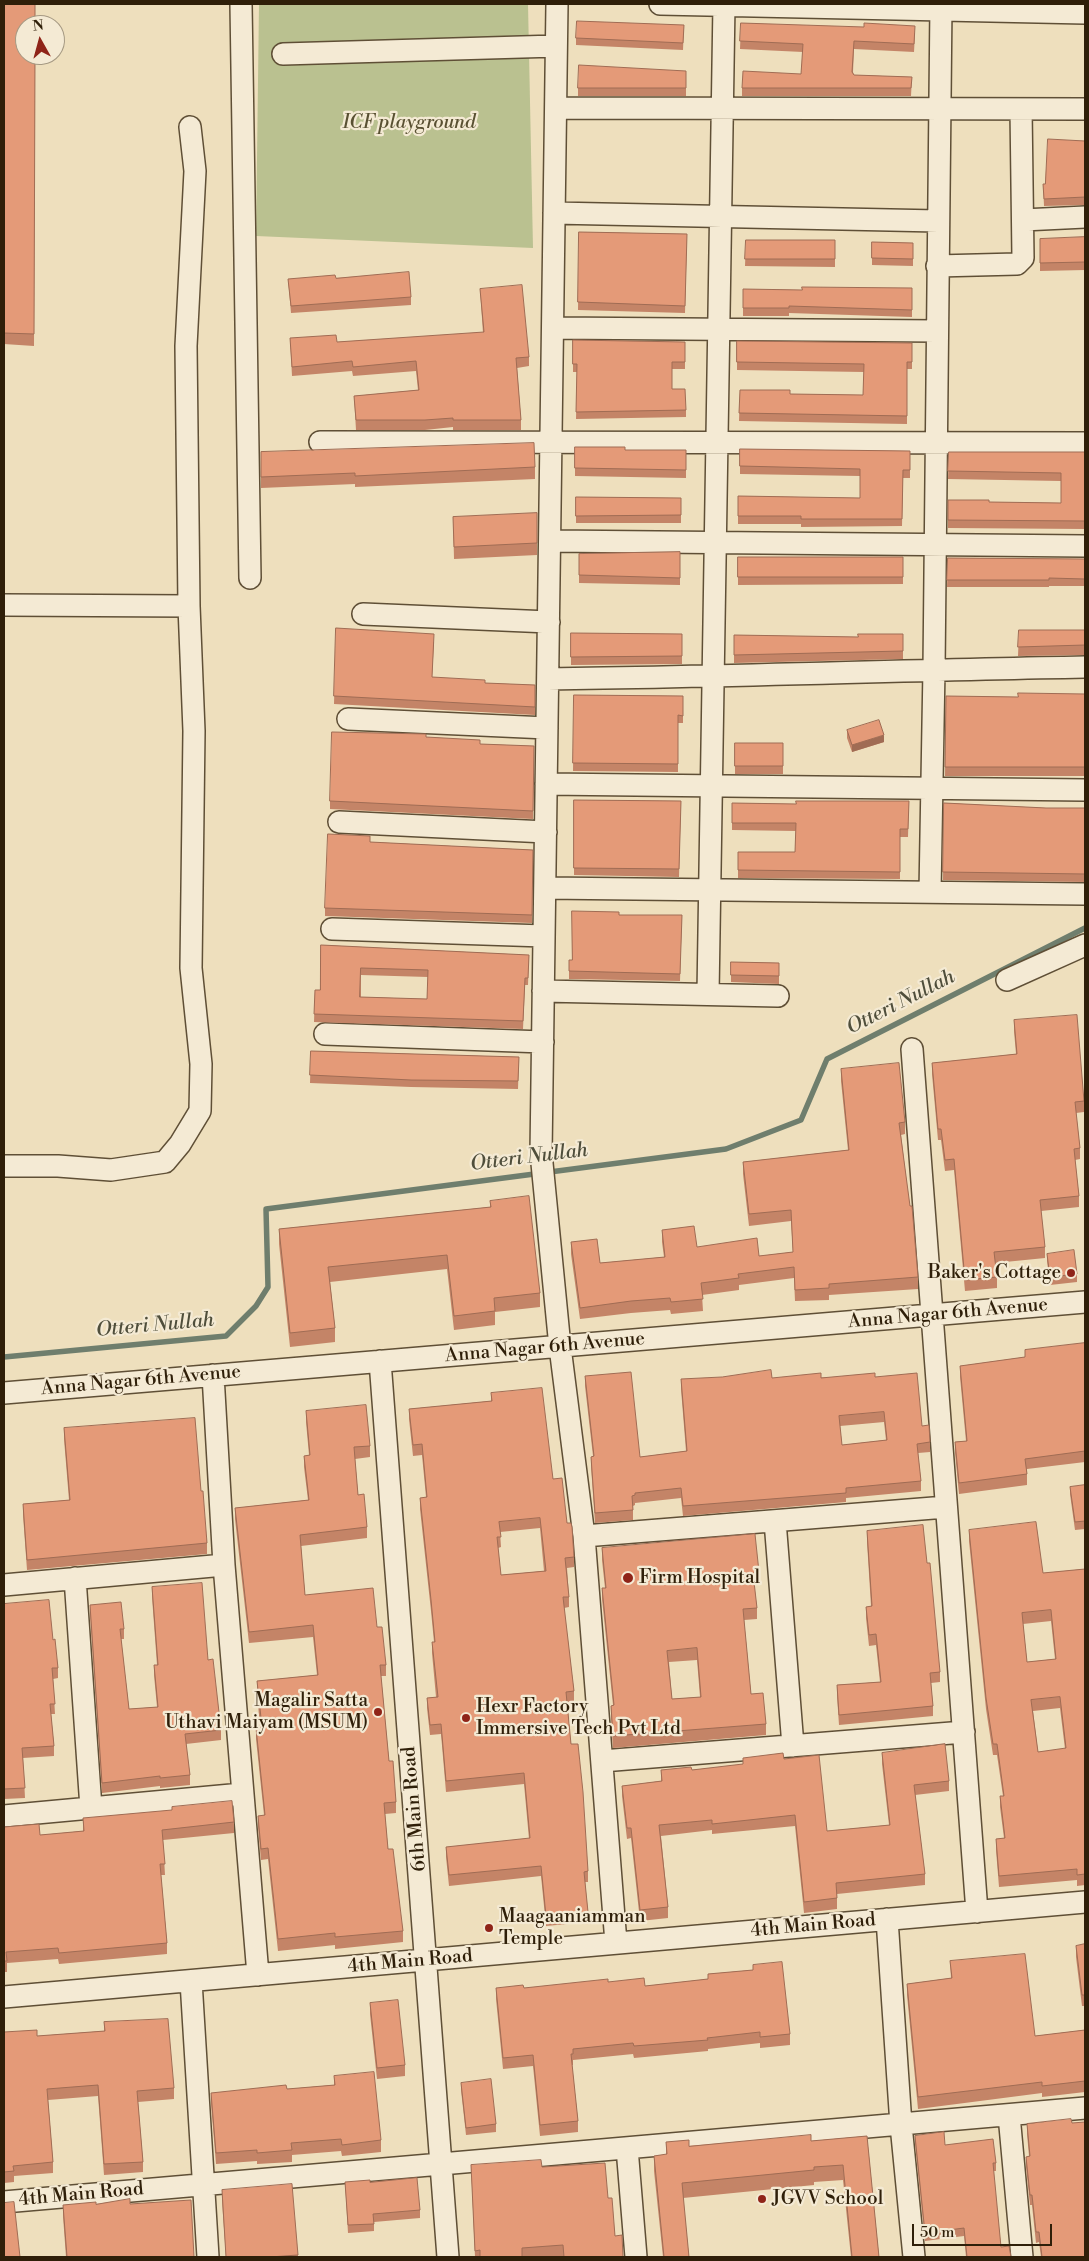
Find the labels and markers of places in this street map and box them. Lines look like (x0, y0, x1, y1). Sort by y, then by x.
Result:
place label: Baker's Cottage (928, 1262, 1061, 1284)
marker: Baker's Cottage (1065, 1267, 1077, 1279)
place label: Firm Hospital (639, 1567, 760, 1589)
marker: Firm Hospital (621, 1571, 635, 1585)
place label: Magalir Satta Uthavi Maiyam (MSUM) (165, 1690, 368, 1734)
place label: Hexr Factory Immersive Tech Pvt Ltd (476, 1696, 681, 1740)
marker: Magalir Satta Uthavi Maiyam (MSUM) (372, 1706, 384, 1718)
marker: Hexr Factory Immersive Tech Pvt Ltd (460, 1712, 472, 1724)
place label: Maagaaniamman Temple (499, 1906, 646, 1950)
marker: Maagaaniamman Temple (483, 1922, 495, 1934)
place label: JGVV School (772, 2188, 883, 2210)
marker: JGVV School (756, 2193, 768, 2205)

